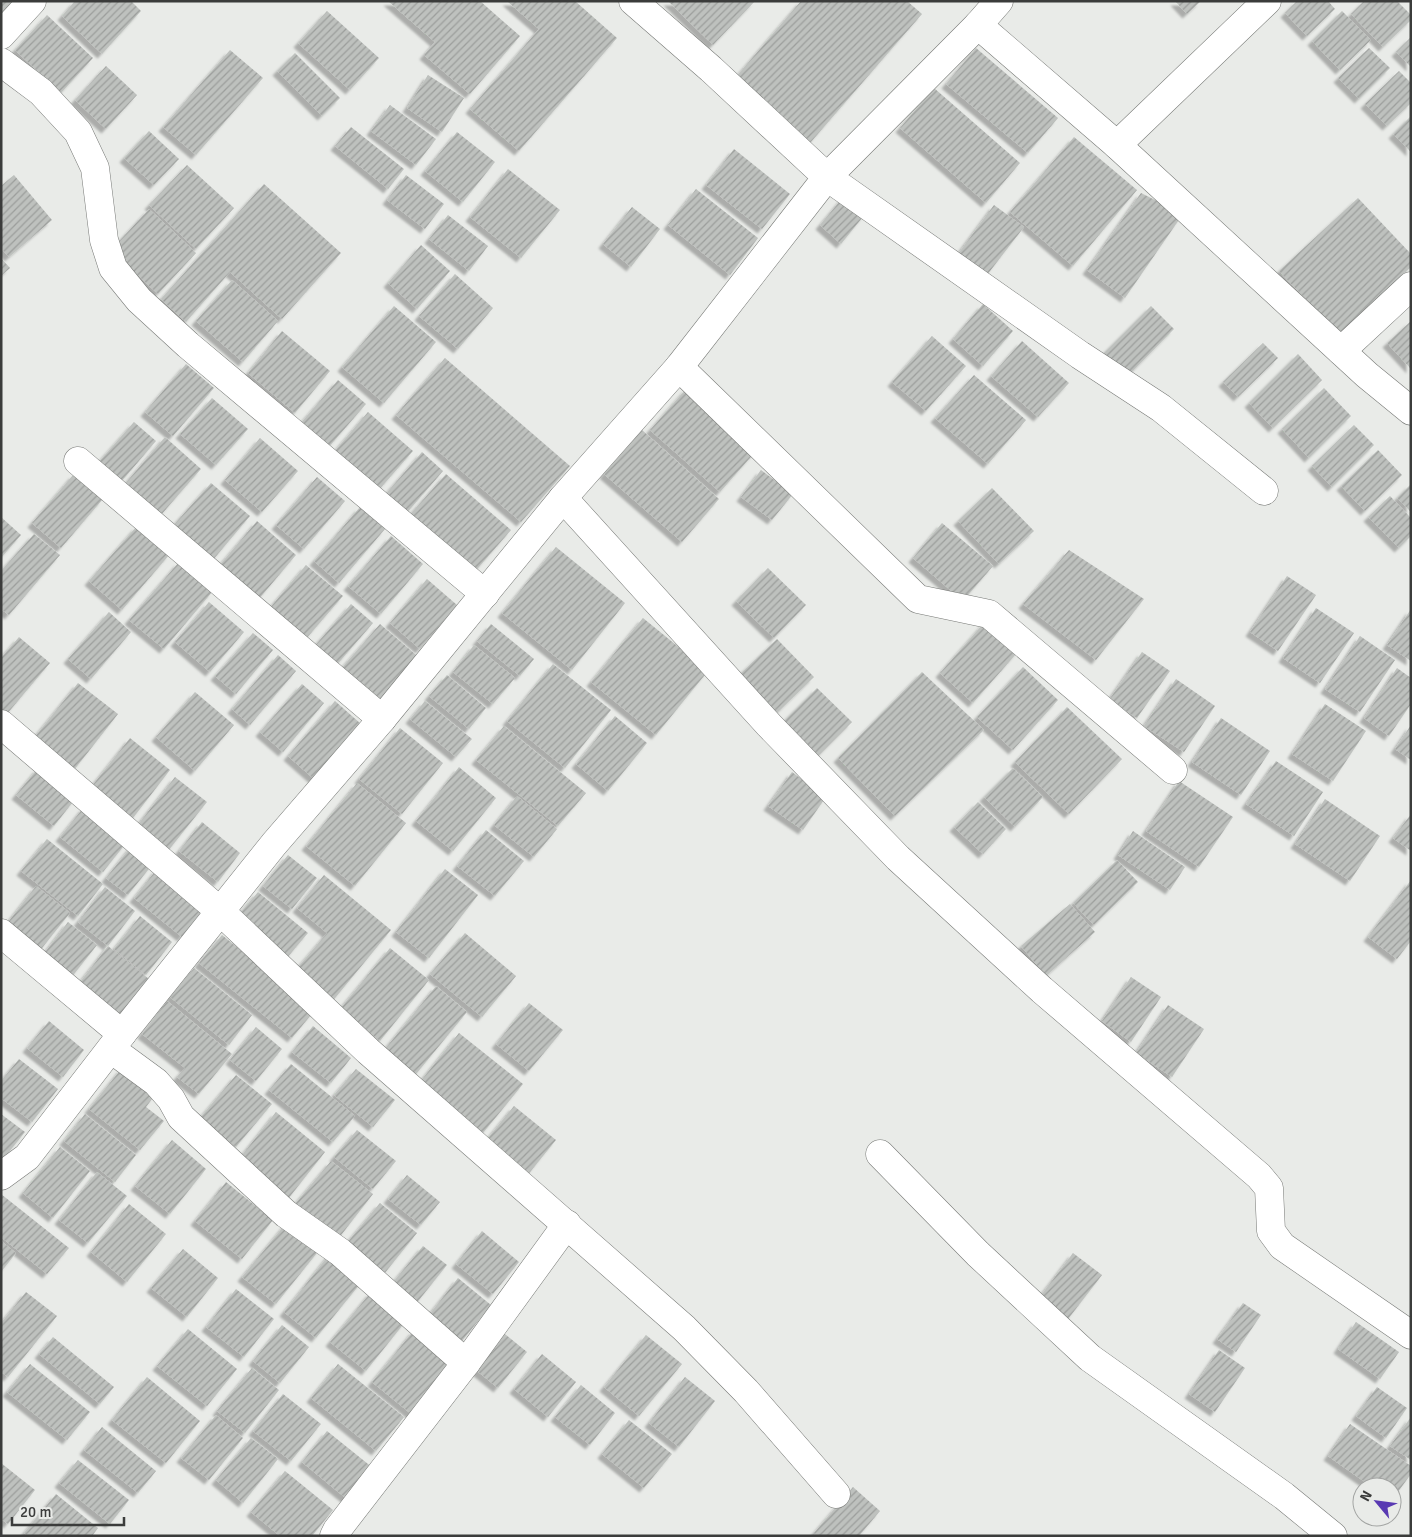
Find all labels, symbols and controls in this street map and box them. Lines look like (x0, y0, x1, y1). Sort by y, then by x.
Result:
north arrow (1352, 1477, 1402, 1527)
text: N (1356, 1488, 1376, 1504)
scale bar (12, 1494, 125, 1526)
text: 20 m (20, 1503, 51, 1521)

